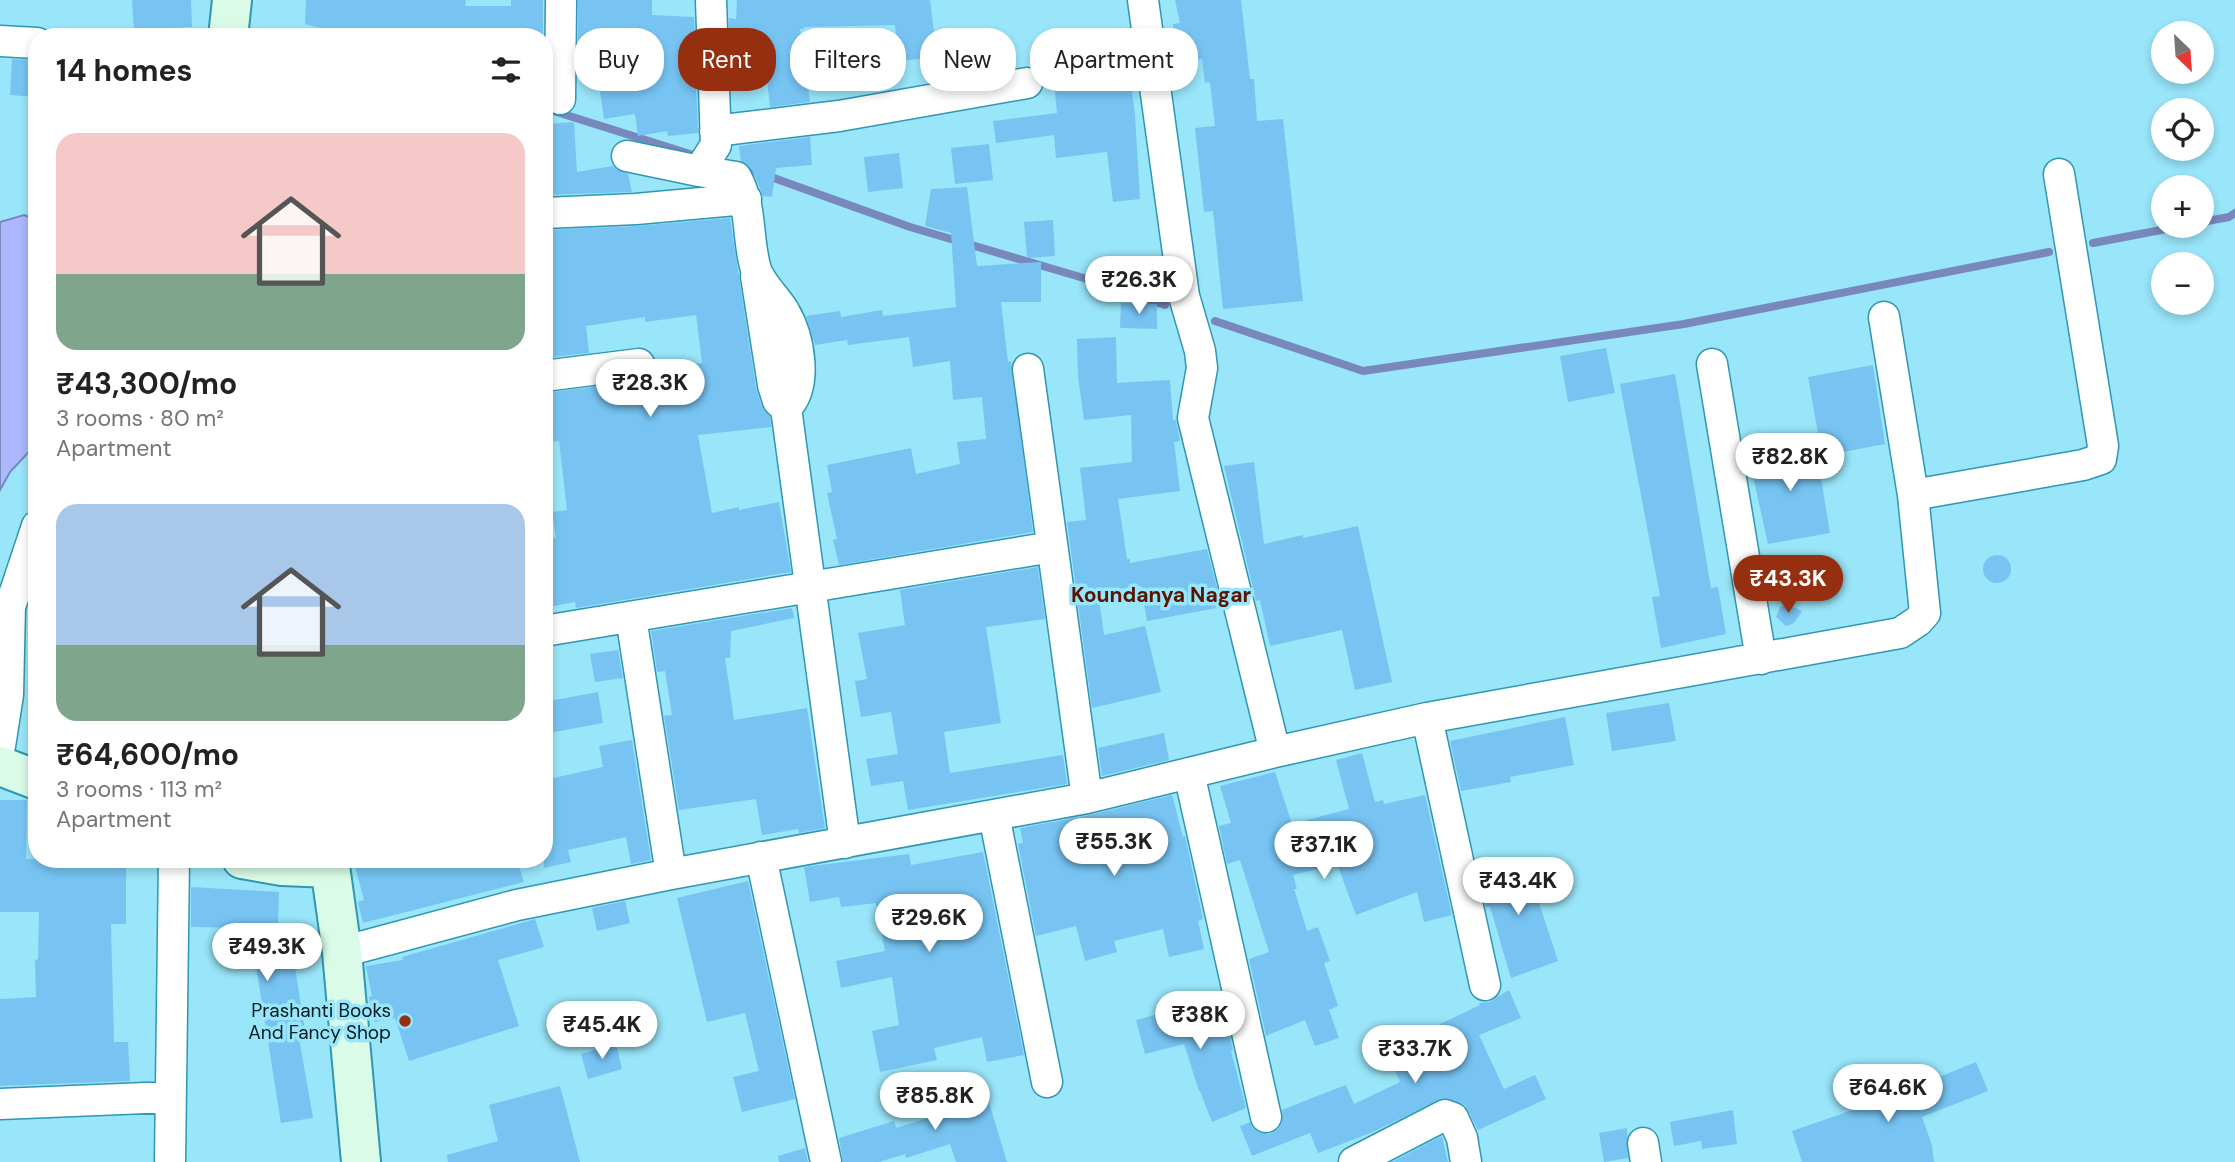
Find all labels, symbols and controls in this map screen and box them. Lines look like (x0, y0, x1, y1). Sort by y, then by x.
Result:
north arrow (2151, 21, 2214, 84)
map controls (2151, 21, 2214, 315)
chip: Buy (574, 28, 664, 91)
chip: Rent (678, 28, 776, 91)
chip: Filters (790, 28, 906, 91)
chip: New (920, 28, 1016, 91)
chip: Apartment (1030, 28, 1198, 91)
text: 14 homes (56, 51, 193, 90)
icon: filters (487, 51, 525, 89)
button: locate (2151, 98, 2214, 161)
button: + (2151, 175, 2214, 238)
icon: home (228, 178, 354, 304)
button: − (2151, 252, 2214, 315)
pin: ₹26.3K (1082, 256, 1196, 316)
text: ₹26.3K (1101, 264, 1177, 294)
pin: ₹28.3K (593, 360, 707, 419)
text: ₹43,300/mo (56, 364, 237, 403)
text: ₹28.3K (612, 367, 688, 397)
text: 3 rooms · 80 m² (56, 403, 224, 433)
text: Apartment (56, 433, 171, 463)
pin: ₹82.8K (1733, 434, 1847, 493)
text: ₹82.8K (1751, 441, 1829, 471)
icon: home (228, 549, 354, 675)
pin: ₹43.3K (1731, 556, 1845, 615)
text: ₹43.3K (1749, 563, 1827, 593)
district label: Koundanya Nagar (1071, 581, 1252, 609)
text: ₹64,600/mo (56, 735, 239, 774)
text: 3 rooms · 113 m² (56, 774, 222, 804)
text: Apartment (56, 804, 171, 834)
pin: ₹55.3K (1057, 818, 1171, 878)
pin: ₹37.1K (1267, 822, 1381, 881)
text: ₹55.3K (1075, 826, 1153, 856)
text: ₹37.1K (1290, 829, 1358, 859)
pin: ₹43.4K (1461, 858, 1575, 917)
text: ₹43.4K (1479, 865, 1557, 895)
pin: ₹29.6K (872, 894, 986, 954)
text: ₹29.6K (891, 902, 967, 932)
pin: ₹49.3K (210, 923, 324, 983)
text: ₹49.3K (228, 931, 306, 961)
pin: ₹38K (1159, 992, 1241, 1051)
place label: Prashanti Books And Fancy Shop (248, 998, 391, 1045)
text: ₹38K (1171, 999, 1229, 1029)
pin: ₹45.4K (545, 1002, 659, 1061)
text: ₹45.4K (562, 1009, 642, 1039)
marker: Prashanti Books And Fancy Shop (397, 1013, 413, 1029)
pin: ₹33.7K (1358, 1026, 1472, 1085)
text: ₹33.7K (1378, 1033, 1452, 1063)
pin: ₹64.6K (1831, 1064, 1945, 1124)
pin: ₹85.8K (878, 1072, 992, 1132)
text: ₹64.6K (1849, 1072, 1927, 1102)
text: ₹85.8K (896, 1080, 974, 1110)

